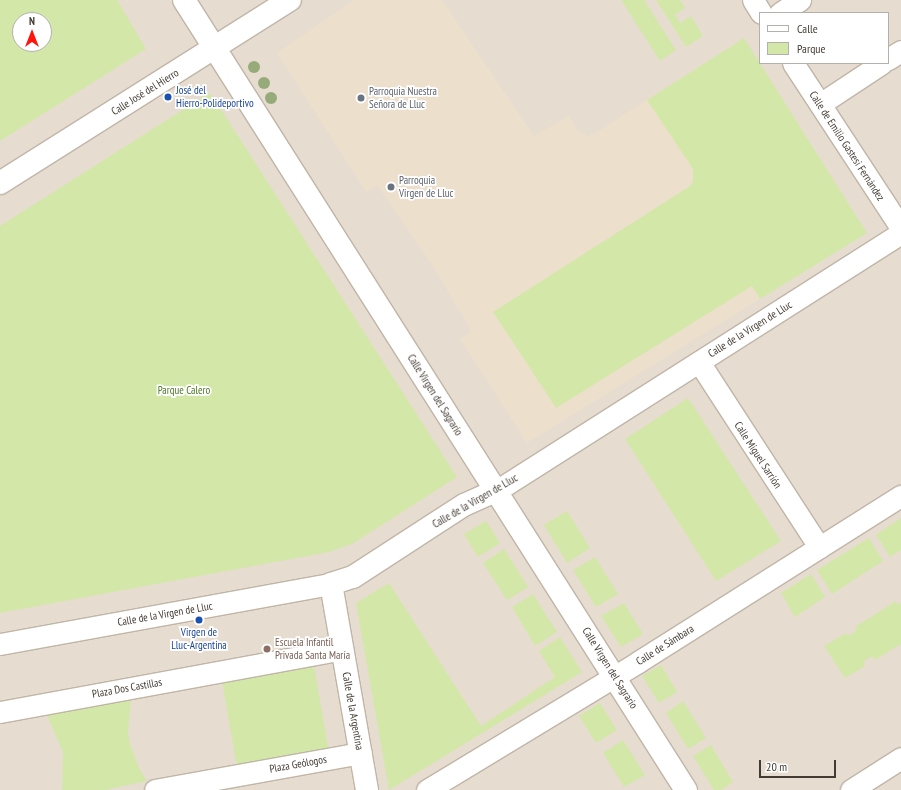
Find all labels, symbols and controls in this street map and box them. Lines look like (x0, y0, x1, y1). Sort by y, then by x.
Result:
north arrow (12, 12, 52, 52)
legend (759, 12, 889, 64)
text: N (29, 14, 35, 28)
text: Calle (797, 21, 818, 36)
text: Parque (797, 41, 826, 56)
street label: Calle José del Hierro (109, 66, 181, 118)
place label: José del Hierro-Polideportivo (176, 84, 254, 110)
place label: Parroquia Nuestra Señora de Lluc (369, 85, 437, 111)
street label: Calle de Emilio Gastesi Fernández (807, 89, 887, 203)
marker: José del Hierro-Polideportivo (163, 92, 173, 102)
marker: Parroquia Nuestra Señora de Lluc (356, 93, 366, 103)
place label: Parroquia Virgen de Lluc (399, 174, 453, 200)
marker: Parroquia Virgen de Lluc (386, 182, 396, 192)
street label: Calle de la Virgen de Lluc (706, 298, 794, 360)
street label: Calle Virgen del Sagrario (405, 352, 465, 438)
park label: Parque Calero (158, 383, 210, 397)
street label: Calle Miguel Sarrión (732, 419, 784, 491)
street label: Calle de la Virgen de Lluc (430, 471, 520, 531)
street label: Calle de la Virgen de Lluc (116, 599, 214, 629)
marker: Virgen de Lluc-Argentina (194, 615, 204, 625)
street label: Calle de Sámbara (634, 622, 696, 668)
street label: Calle Virgen del Sagrario (580, 625, 640, 711)
place label: Virgen de Lluc-Argentina (171, 626, 227, 652)
place label: Escuela Infantil Privada Santa María (275, 636, 350, 662)
marker: Escuela Infantil Privada Santa María (262, 644, 272, 654)
street label: Calle de la Argentina (340, 671, 366, 751)
street label: Plaza Dos Castillas (91, 675, 163, 701)
street label: Plaza Geólogos (268, 752, 328, 776)
scale bar (761, 752, 838, 778)
text: 20 m (766, 759, 787, 774)

